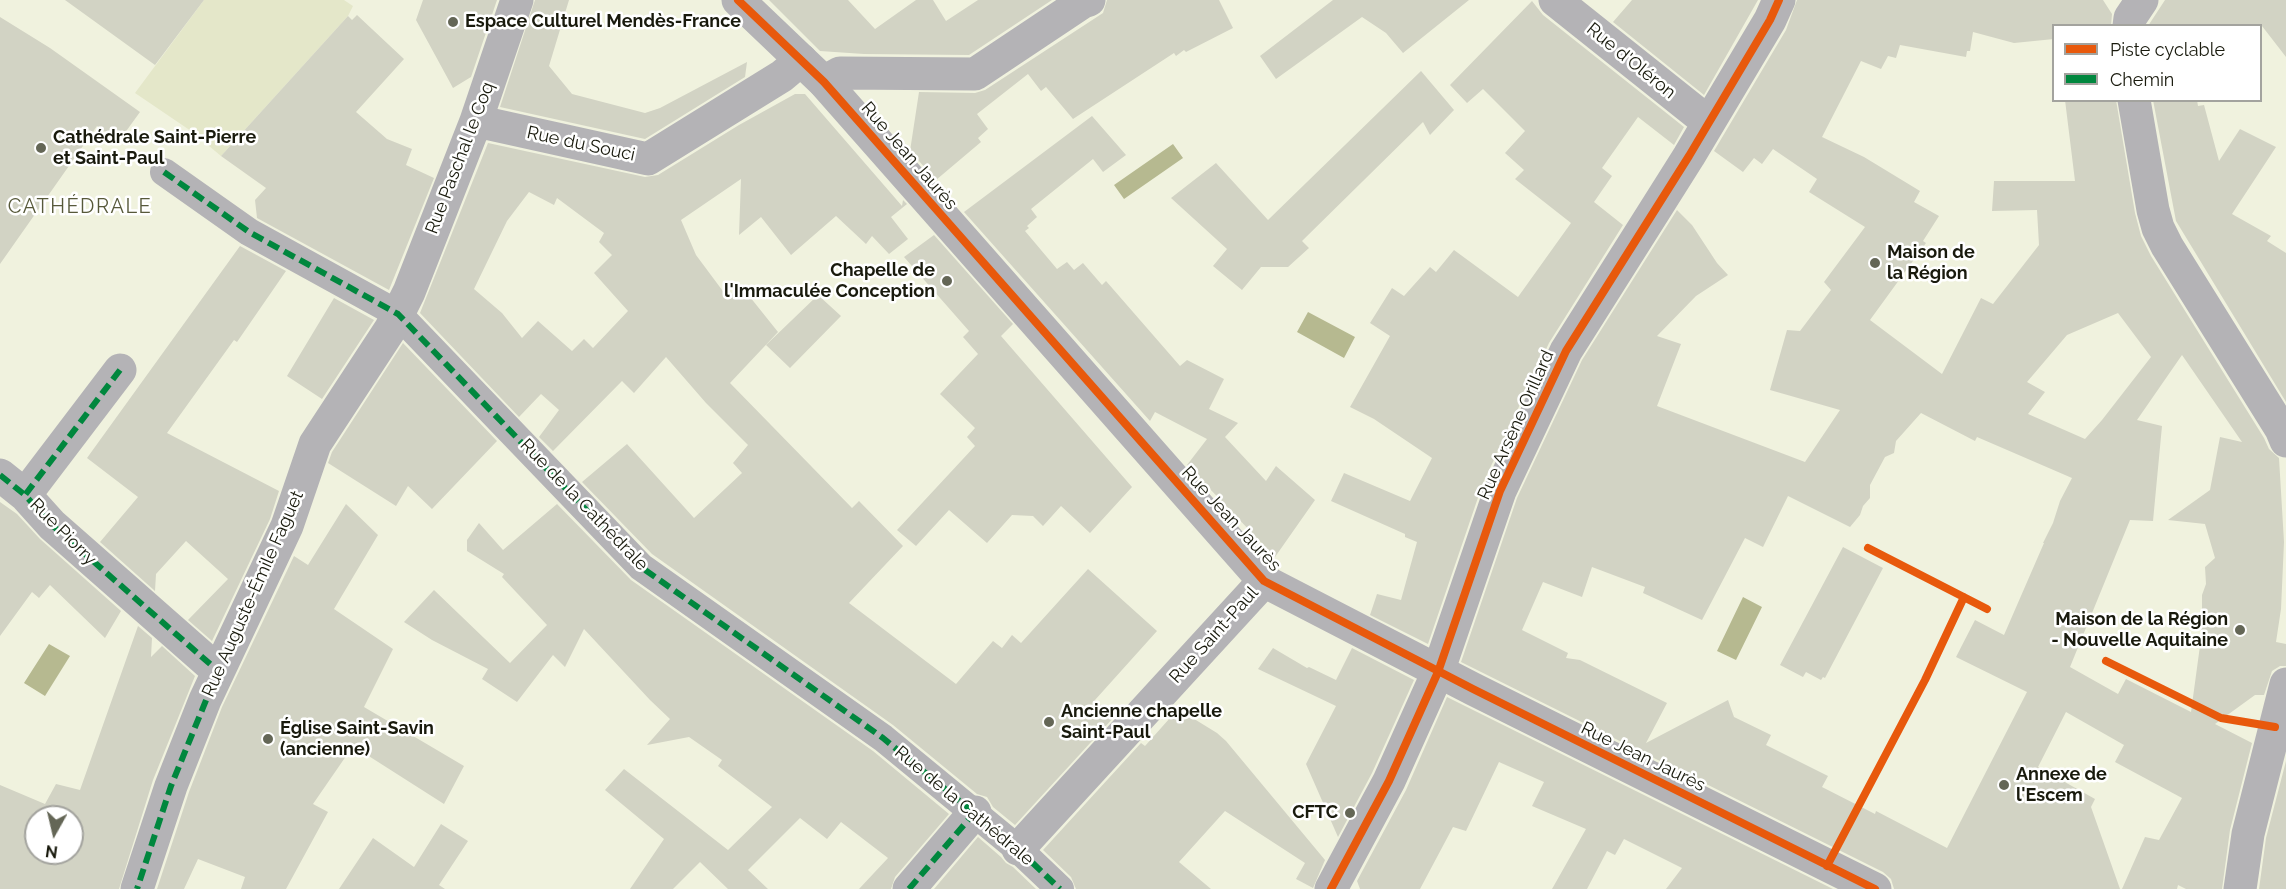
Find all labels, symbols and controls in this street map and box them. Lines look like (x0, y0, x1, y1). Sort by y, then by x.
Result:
place label: Espace Culturel Mendès-France (465, 11, 741, 33)
marker: Espace Culturel Mendès-France (446, 15, 460, 29)
street label: Rue d'Oléron (1582, 18, 1680, 104)
legend (2052, 24, 2262, 102)
text: Piste cyclable (2110, 39, 2225, 60)
text: Chemin (2110, 69, 2174, 90)
street label: Rue Paschal le Coq (421, 79, 499, 237)
street label: Rue Jean Jaurès (856, 98, 962, 214)
street label: Rue du Souci (525, 122, 637, 166)
place label: Cathédrale Saint-Pierre et Saint-Paul (53, 127, 256, 170)
marker: Cathédrale Saint-Pierre et Saint-Paul (34, 141, 48, 155)
district label: CATHÉDRALE (8, 195, 152, 219)
place label: Maison de la Région (1887, 242, 1975, 284)
marker: Maison de la Région (1868, 256, 1882, 270)
place label: Chapelle de l'Immaculée Conception (724, 260, 935, 302)
marker: Chapelle de l'Immaculée Conception (940, 274, 954, 288)
street label: Rue Arsène Orillard (1473, 347, 1559, 503)
street label: Rue de la Cathédrale (515, 435, 653, 575)
street label: Rue Jean Jaurès (1177, 462, 1285, 576)
street label: Rue Auguste-Émile Faguet (198, 487, 308, 701)
street label: Rue Piorry (25, 494, 101, 570)
street label: Rue Saint-Paul (1165, 582, 1263, 688)
place label: Maison de la Région - Nouvelle Aquitaine (2051, 609, 2228, 652)
marker: Maison de la Région - Nouvelle Aquitaine (2233, 623, 2247, 637)
place label: Ancienne chapelle Saint-Paul (1061, 701, 1222, 744)
marker: Ancienne chapelle Saint-Paul (1042, 715, 1056, 729)
place label: Église Saint-Savin (ancienne) (280, 718, 434, 760)
street label: Rue Jean Jaurès (1577, 718, 1709, 796)
marker: Église Saint-Savin (ancienne) (261, 732, 275, 746)
street label: Rue de la Cathédrale (890, 741, 1038, 871)
place label: Annexe de l'Escem (2016, 764, 2107, 806)
marker: Annexe de l'Escem (1997, 778, 2011, 792)
place label: CFTC (1292, 802, 1338, 824)
north arrow (24, 805, 84, 865)
marker: CFTC (1343, 806, 1357, 820)
text: N (44, 841, 59, 862)

